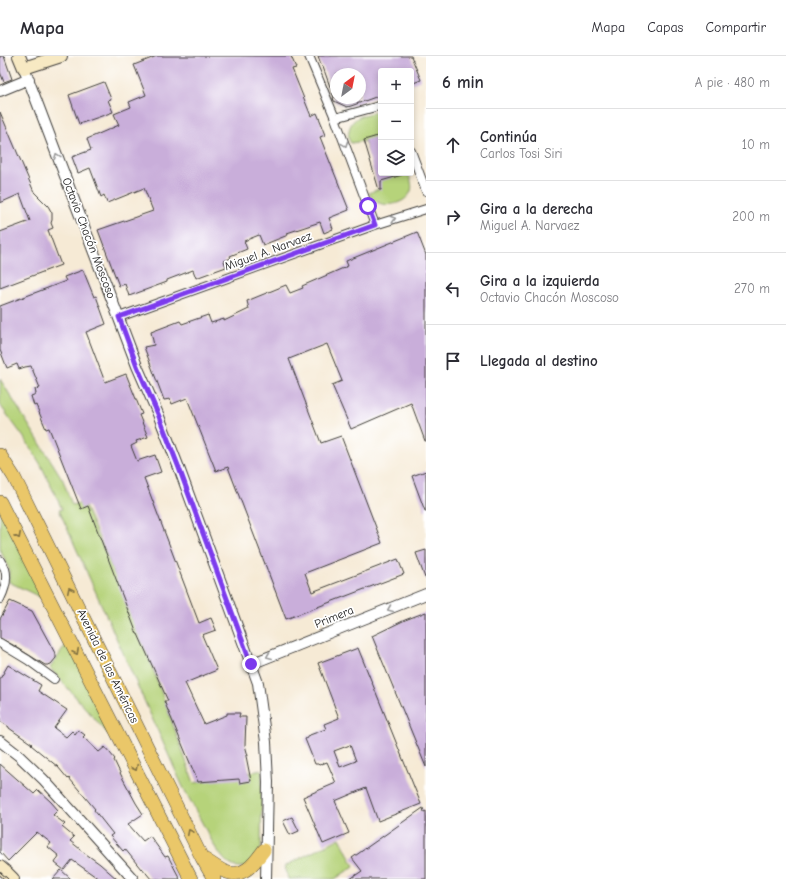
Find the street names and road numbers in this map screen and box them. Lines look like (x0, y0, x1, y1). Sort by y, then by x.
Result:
street label: Octavio Chacón Moscoso (59, 176, 119, 300)
street label: Miguel A. Narvaez (222, 228, 314, 273)
street label: Primera (312, 603, 356, 631)
street label: Avenida de las Américas (74, 607, 142, 725)

